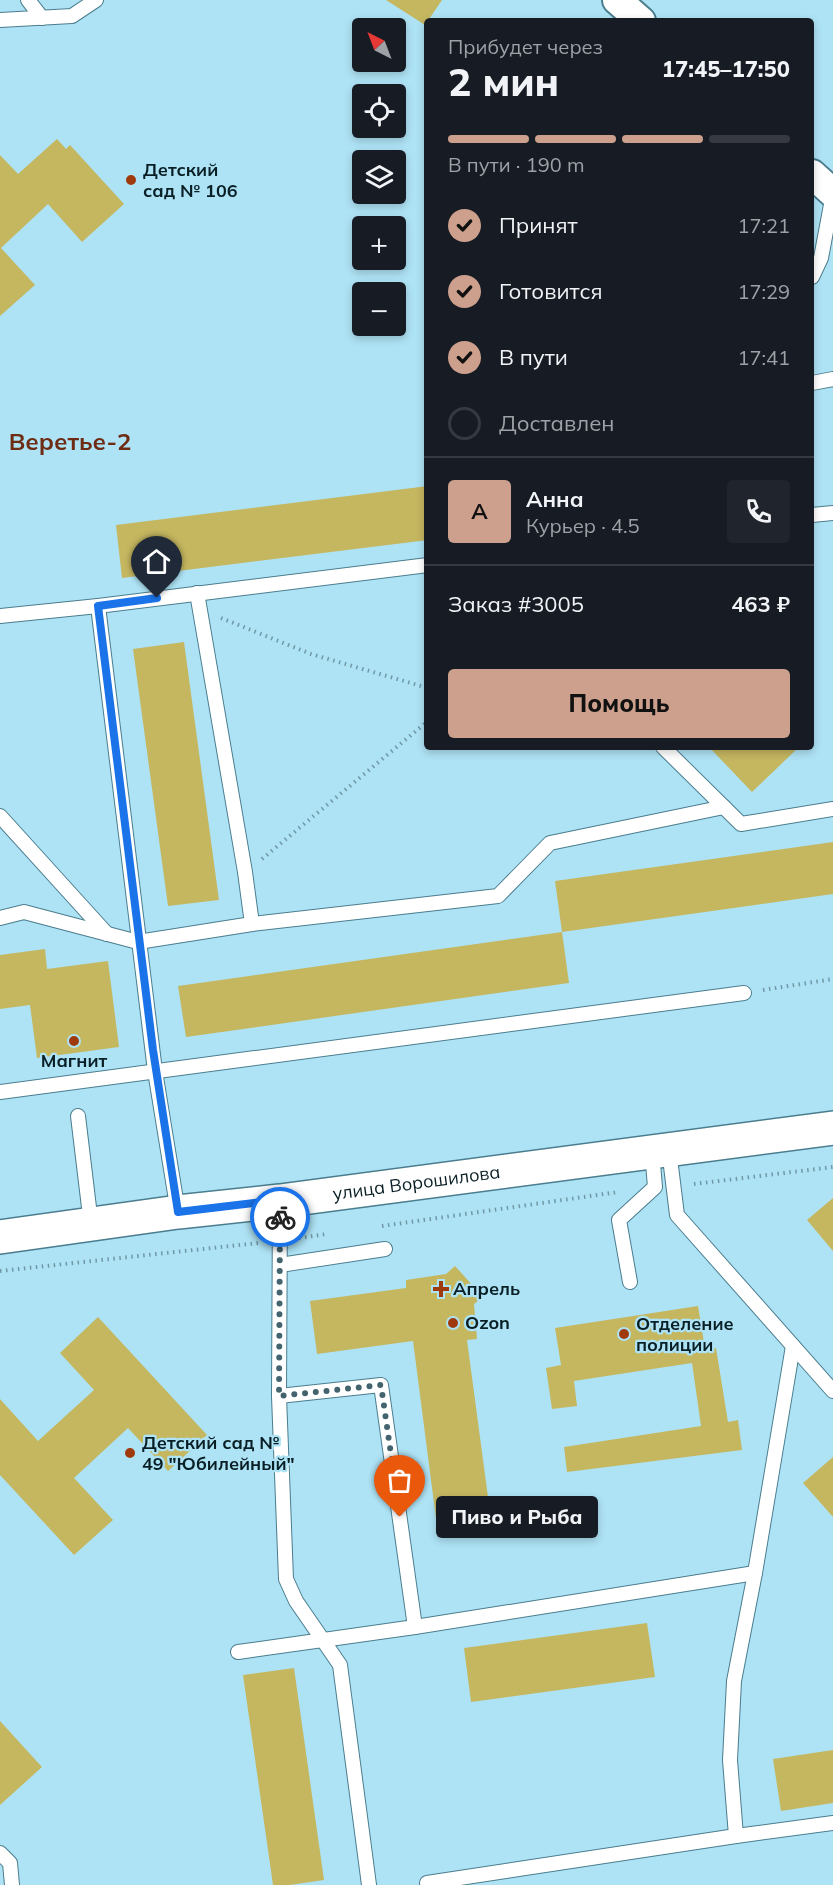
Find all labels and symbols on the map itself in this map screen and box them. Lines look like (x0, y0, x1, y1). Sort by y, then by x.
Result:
north arrow (352, 18, 406, 72)
place label: Детский сад № 106 (143, 158, 238, 202)
marker: Детский сад № 106 (124, 173, 138, 187)
district label: Веретье-2 (9, 426, 131, 456)
pin (131, 536, 182, 598)
marker: Магнит (67, 1034, 81, 1048)
place label: Магнит (41, 1049, 107, 1072)
street label: улица Ворошилова (331, 1160, 502, 1205)
courier (250, 1187, 310, 1247)
place label: Апрель (453, 1277, 520, 1300)
marker: Апрель (434, 1282, 448, 1296)
place label: Ozon (465, 1311, 510, 1334)
place label: Отделение полиции (636, 1312, 734, 1356)
marker: Ozon (446, 1316, 460, 1330)
marker: Отделение полиции (617, 1327, 631, 1341)
place label: Детский сад № 49 "Юбилейный" (142, 1431, 295, 1475)
marker: Детский сад № 49 "Юбилейный" (123, 1446, 137, 1460)
pin (374, 1455, 425, 1517)
callout: Пиво и Рыба (436, 1496, 598, 1538)

